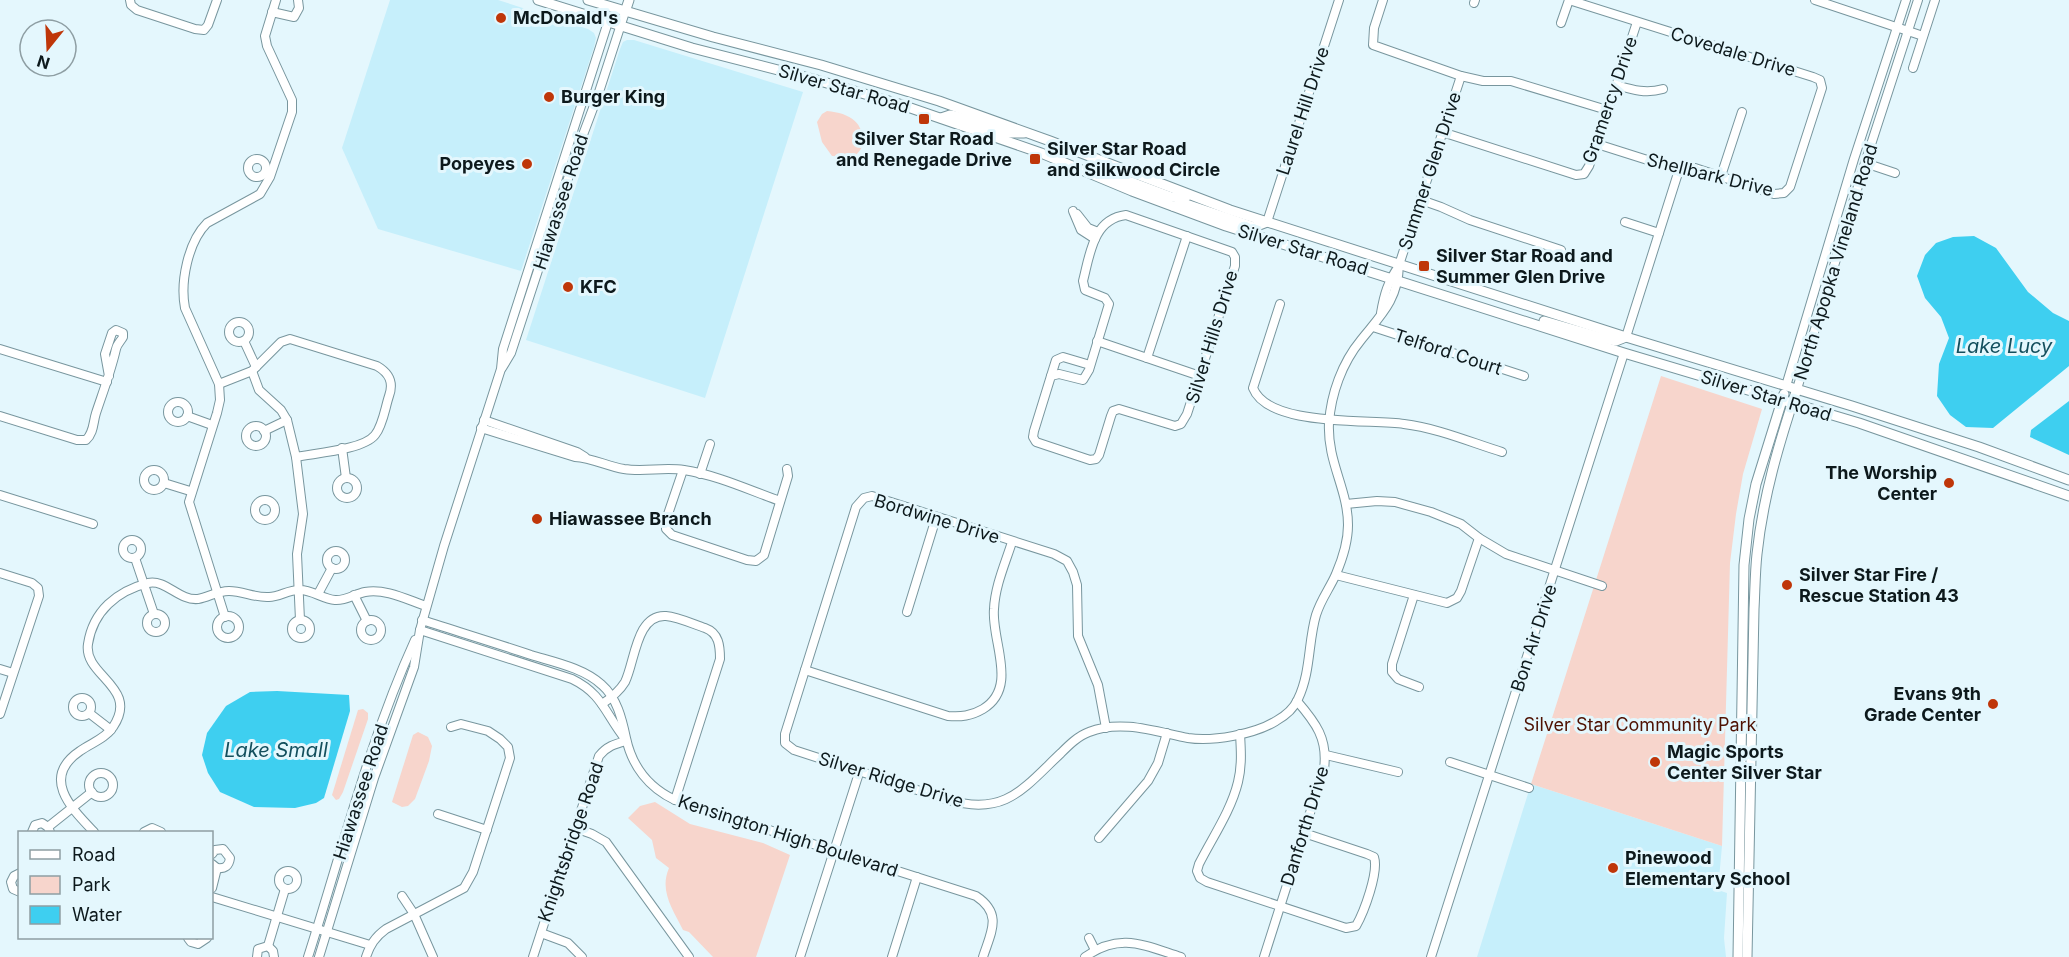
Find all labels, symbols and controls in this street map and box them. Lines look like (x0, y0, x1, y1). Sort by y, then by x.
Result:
place label: McDonald's (513, 7, 618, 28)
marker: McDonald's (494, 11, 508, 25)
north arrow (18, 18, 78, 78)
street label: Covedale Drive (1668, 23, 1798, 81)
street label: Gramercy Drive (1578, 34, 1641, 166)
street label: Laurel Hill Drive (1272, 44, 1333, 178)
text: N (34, 51, 52, 74)
street label: Silver Star Road (776, 60, 912, 117)
place label: Burger King (561, 86, 665, 107)
street label: Summer Glen Drive (1394, 89, 1465, 252)
marker: Burger King (542, 90, 556, 104)
marker: Silver Star Road and Renegade Drive (917, 112, 931, 126)
place label: Silver Star Road and Renegade Drive (836, 128, 1012, 170)
street label: Hiawassee Road (529, 131, 592, 272)
place label: Silver Star Road and Silkwood Circle (1047, 138, 1221, 180)
street label: North Apopka Vineland Road (1790, 141, 1881, 382)
street label: Shellbark Drive (1645, 149, 1775, 200)
marker: Silver Star Road and Silkwood Circle (1028, 152, 1042, 166)
place label: Popeyes (439, 153, 515, 174)
marker: Popeyes (520, 157, 534, 171)
street label: Silver Star Road (1235, 220, 1371, 279)
place label: Silver Star Road and Summer Glen Drive (1436, 245, 1613, 287)
marker: Silver Star Road and Summer Glen Drive (1417, 259, 1431, 273)
street label: Silver Hills Drive (1181, 268, 1242, 406)
place label: KFC (580, 276, 617, 297)
marker: KFC (561, 280, 575, 294)
street label: Telford Court (1392, 324, 1505, 379)
water label: Lake Lucy (1956, 334, 2053, 358)
street label: Silver Star Road (1698, 366, 1834, 425)
place label: The Worship Center (1825, 462, 1937, 504)
marker: The Worship Center (1942, 476, 1956, 490)
street label: Bordwine Drive (872, 489, 1002, 548)
place label: Hiawassee Branch (549, 508, 712, 529)
marker: Hiawassee Branch (530, 512, 544, 526)
place label: Silver Star Fire / Rescue Station 43 (1799, 564, 1959, 606)
marker: Silver Star Fire / Rescue Station 43 (1780, 578, 1794, 592)
street label: Bon Air Drive (1506, 582, 1561, 694)
place label: Evans 9th Grade Center (1864, 683, 1981, 725)
marker: Evans 9th Grade Center (1986, 697, 2000, 711)
park label: Silver Star Community Park (1524, 714, 1757, 735)
street label: Hiawassee Road (329, 721, 392, 862)
water label: Lake Small (224, 738, 328, 762)
place label: Magic Sports Center Silver Star (1667, 741, 1822, 783)
street label: Silver Ridge Drive (816, 747, 966, 812)
marker: Magic Sports Center Silver Star (1648, 755, 1662, 769)
street label: Knightsbridge Road (533, 759, 608, 924)
street label: Danforth Drive (1276, 764, 1333, 888)
street label: Kensington High Boulevard (675, 790, 901, 881)
legend (18, 831, 213, 939)
text: Road (72, 844, 115, 865)
place label: Pinewood Elementary School (1625, 847, 1790, 889)
marker: Pinewood Elementary School (1606, 861, 1620, 875)
text: Park (72, 874, 111, 895)
text: Water (72, 904, 122, 925)

